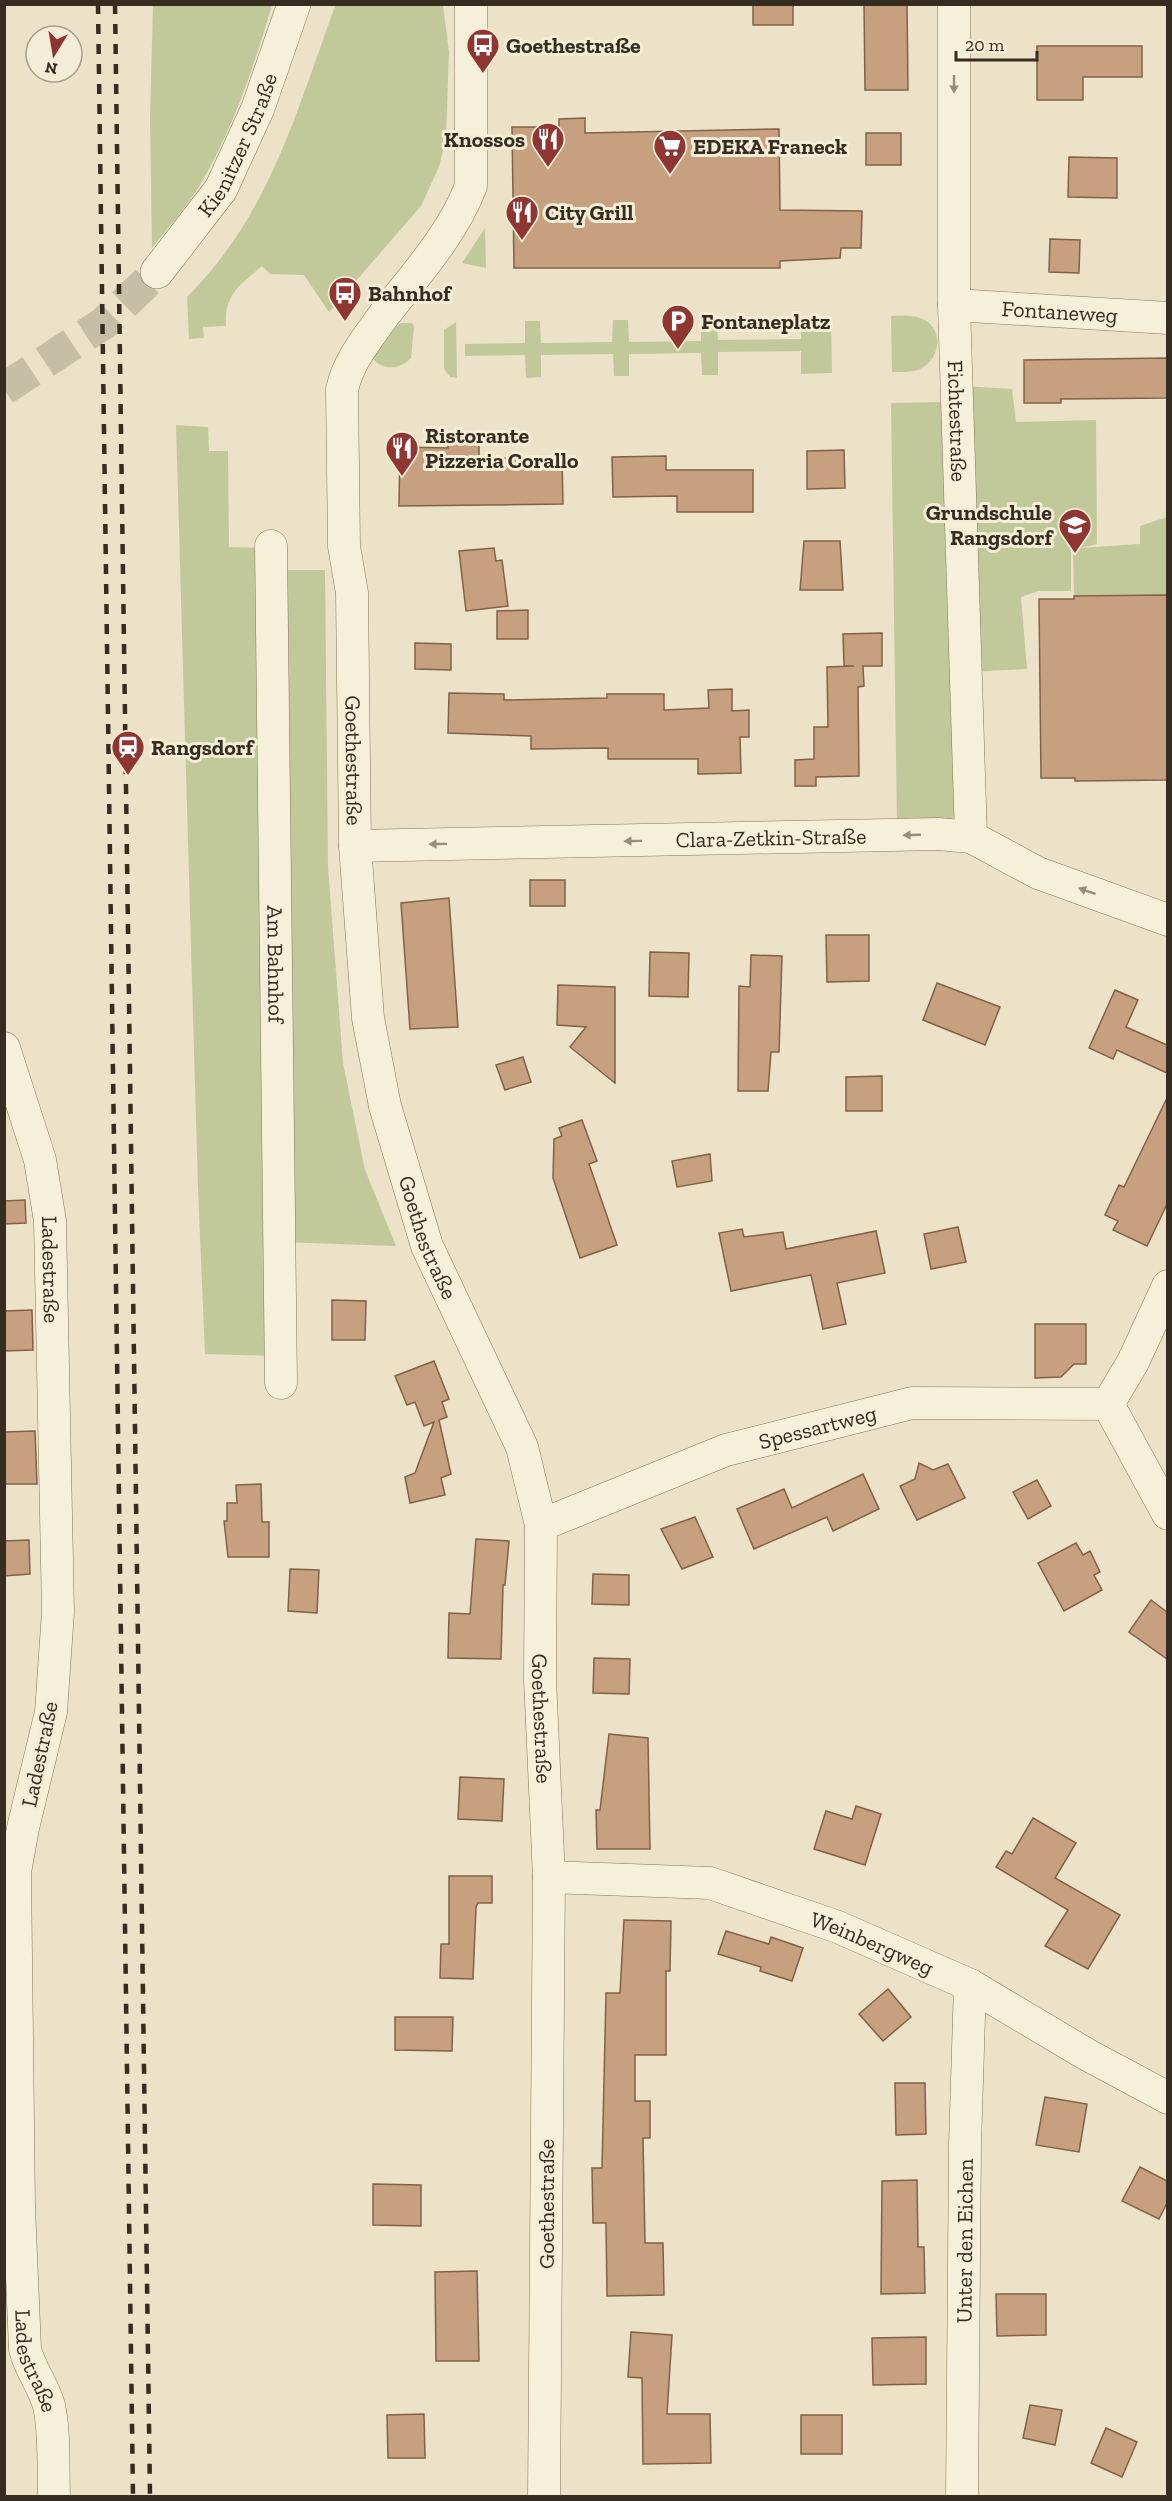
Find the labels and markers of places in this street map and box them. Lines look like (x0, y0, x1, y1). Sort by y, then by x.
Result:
bus stop icon: Goethestraße (465, 27, 501, 74)
place label: Goethestraße (506, 32, 641, 59)
restaurant icon: Knossos (530, 121, 566, 168)
place label: Knossos (444, 126, 525, 153)
supermarket icon: EDEKA Franeck (652, 128, 688, 175)
place label: EDEKA Franeck (693, 133, 847, 160)
restaurant icon: City Grill (504, 194, 540, 241)
place label: City Grill (545, 199, 633, 226)
bus stop icon: Bahnhof (327, 275, 363, 322)
place label: Bahnhof (368, 280, 453, 307)
parking icon: Fontaneplatz (660, 303, 696, 350)
place label: Fontaneplatz (701, 308, 831, 335)
place label: Ristorante Pizzeria Corallo (425, 422, 579, 474)
restaurant icon: Ristorante Pizzeria Corallo (384, 430, 420, 477)
place label: Grundschule Rangsdorf (926, 499, 1054, 551)
school or university icon: Grundschule Rangsdorf (1057, 507, 1093, 554)
station icon: Rangsdorf (110, 729, 146, 776)
place label: Rangsdorf (151, 734, 256, 761)

